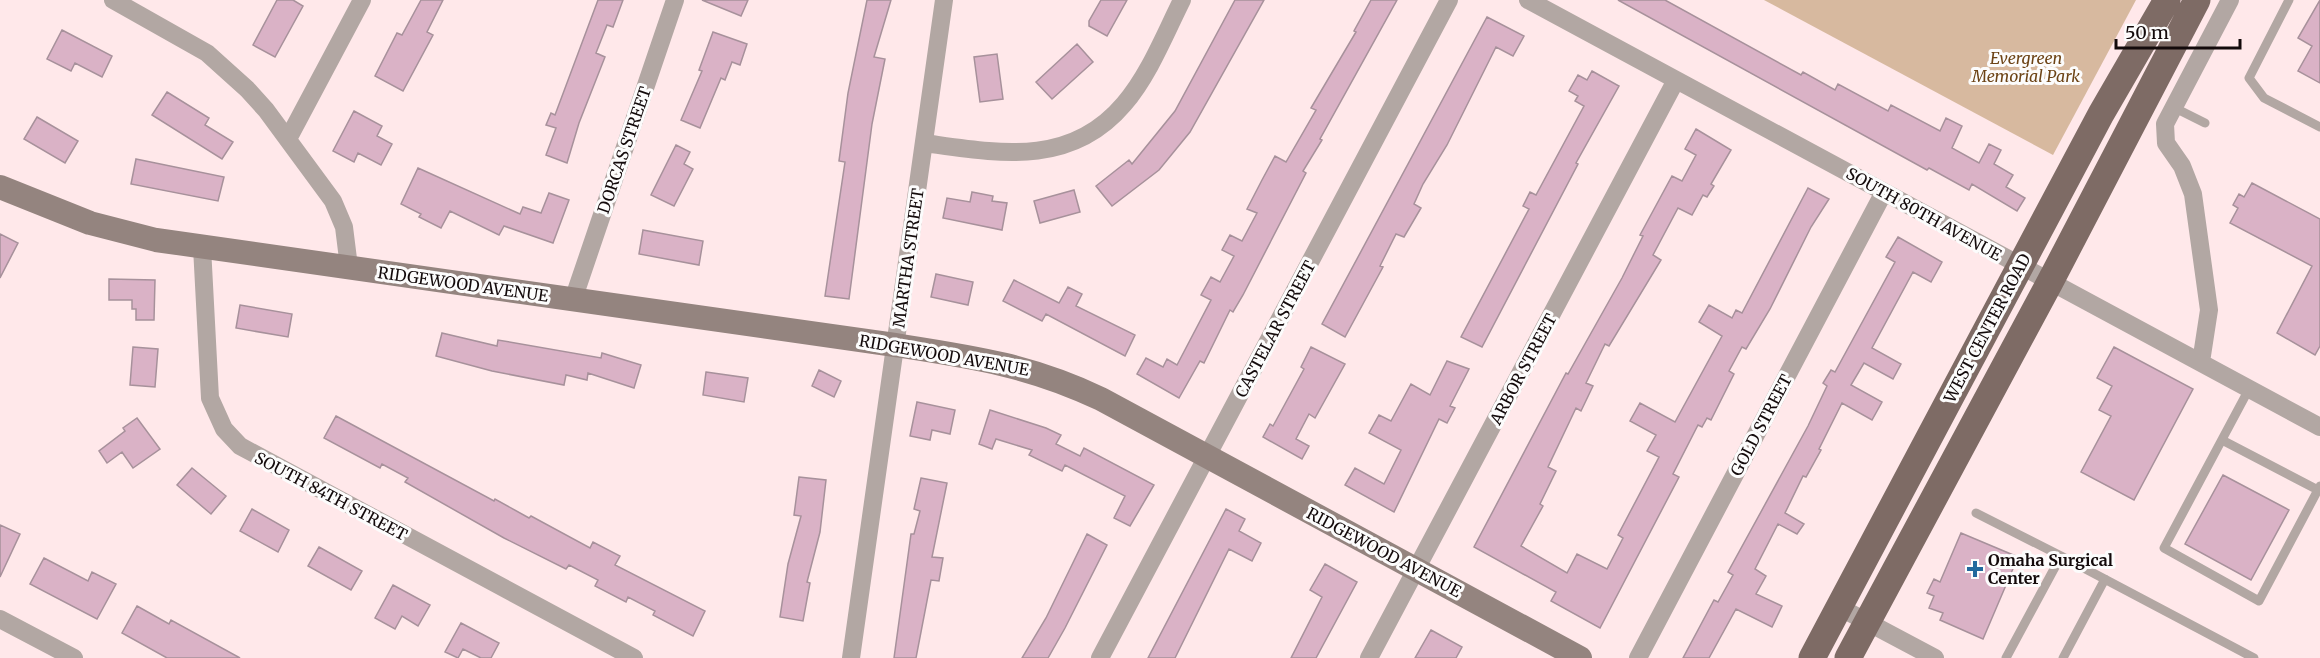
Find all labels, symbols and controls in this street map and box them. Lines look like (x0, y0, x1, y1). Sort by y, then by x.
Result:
scale bar (2116, 12, 2240, 50)
text: 50 m (2125, 21, 2169, 44)
park label: Evergreen Memorial Park (1971, 48, 2080, 86)
street label: DORCAS STREET (593, 84, 655, 216)
street label: SOUTH 80TH AVENUE (1843, 163, 2006, 265)
street label: MARTHA STREET (888, 187, 928, 329)
street label: WEST CENTER ROAD (1939, 250, 2035, 407)
street label: CASTELAR STREET (1231, 257, 1319, 401)
street label: RIDGEWOOD AVENUE (376, 262, 550, 306)
street label: ARBOR STREET (1485, 310, 1561, 429)
street label: RIDGEWOOD AVENUE (858, 330, 1031, 380)
street label: GOLD STREET (1726, 371, 1796, 479)
street label: SOUTH 84TH STREET (251, 447, 411, 545)
street label: RIDGEWOOD AVENUE (1303, 503, 1465, 602)
place label: Omaha Surgical Center (1988, 550, 2113, 588)
marker: Omaha Surgical Center (1966, 560, 1984, 578)

